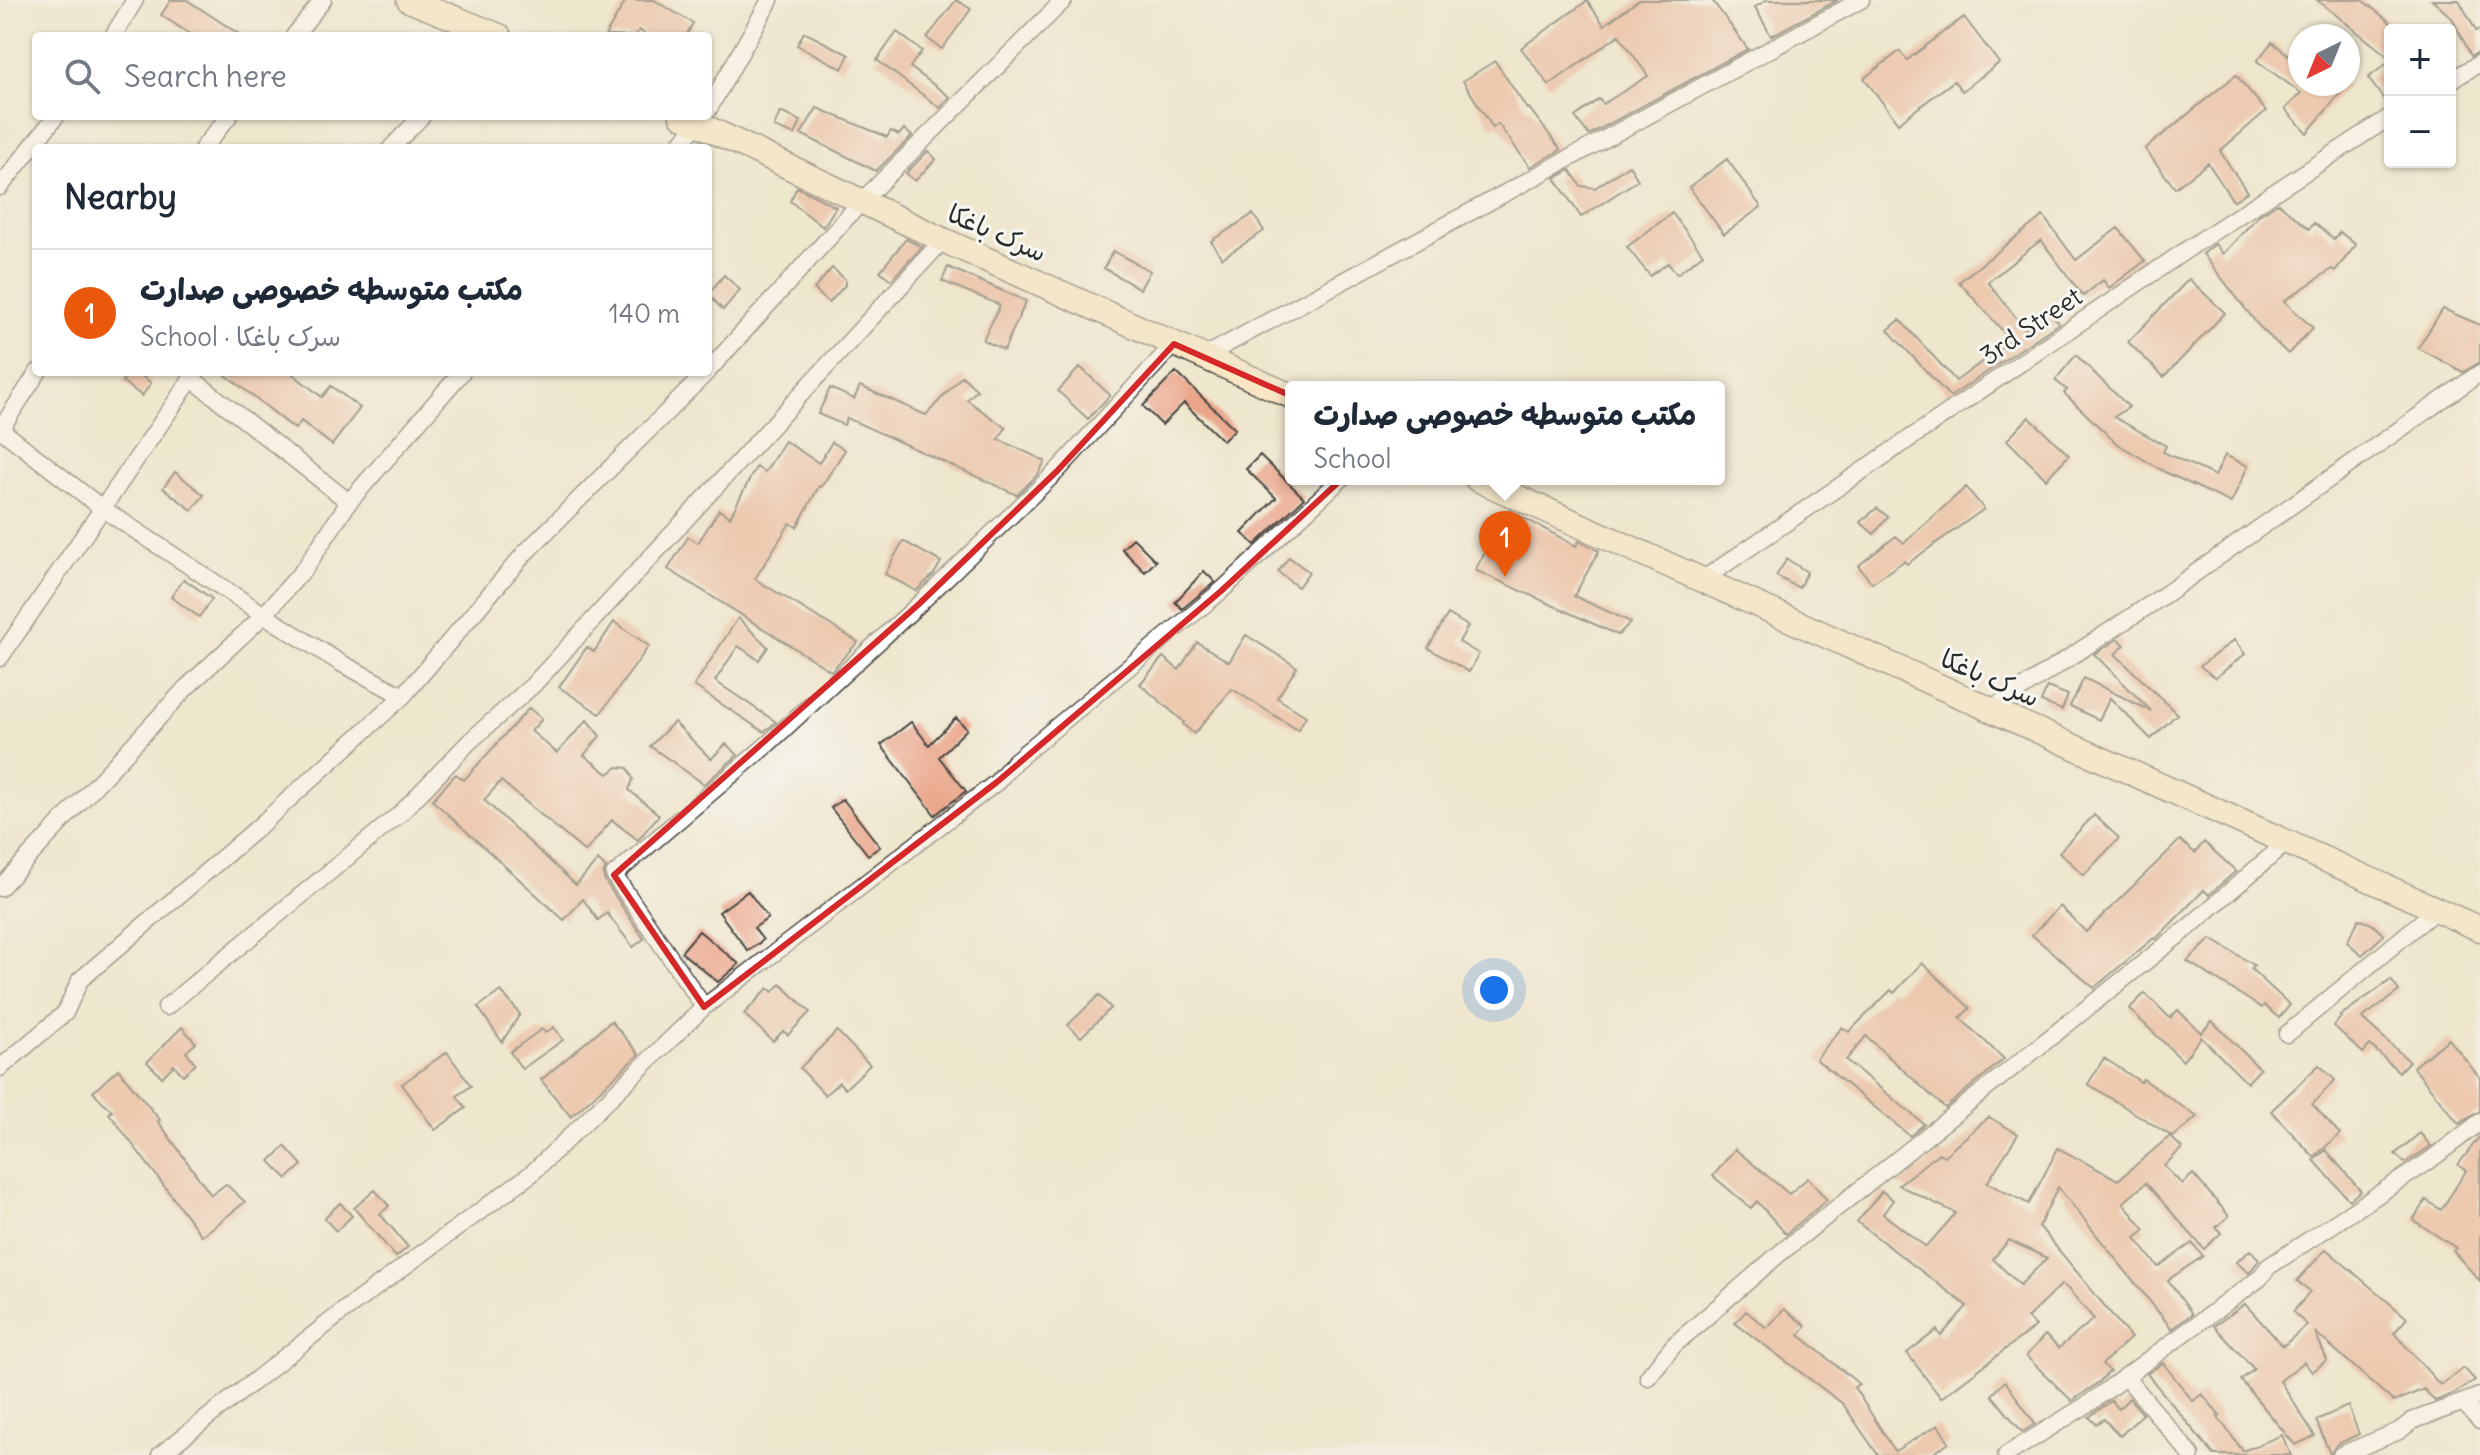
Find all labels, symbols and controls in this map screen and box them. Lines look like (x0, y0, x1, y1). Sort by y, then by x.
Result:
north arrow (2288, 24, 2360, 96)
map controls (2384, 24, 2456, 168)
button: + (2384, 24, 2456, 96)
search box (32, 32, 712, 120)
icon: search (60, 54, 104, 98)
text: Search here (124, 57, 287, 95)
button: − (2384, 96, 2456, 168)
text: Nearby (64, 175, 177, 218)
street label: سرک باغکا (943, 196, 1052, 269)
text: مکتب متوسطه خصوصی صدارت (140, 270, 523, 308)
street label: 3rd Street (1973, 279, 2088, 372)
text: 1 (85, 297, 95, 330)
text: 140 m (609, 297, 680, 330)
text: School · سرک باغکا (140, 320, 341, 353)
popup (1285, 381, 1725, 485)
text: مکتب متوسطه خصوصی صدارت (1314, 395, 1696, 433)
text: School (1314, 442, 1391, 475)
pin: 1 (1479, 511, 1531, 577)
street label: سرک باغکا (1936, 641, 2045, 714)
your location (1474, 970, 1514, 1010)

